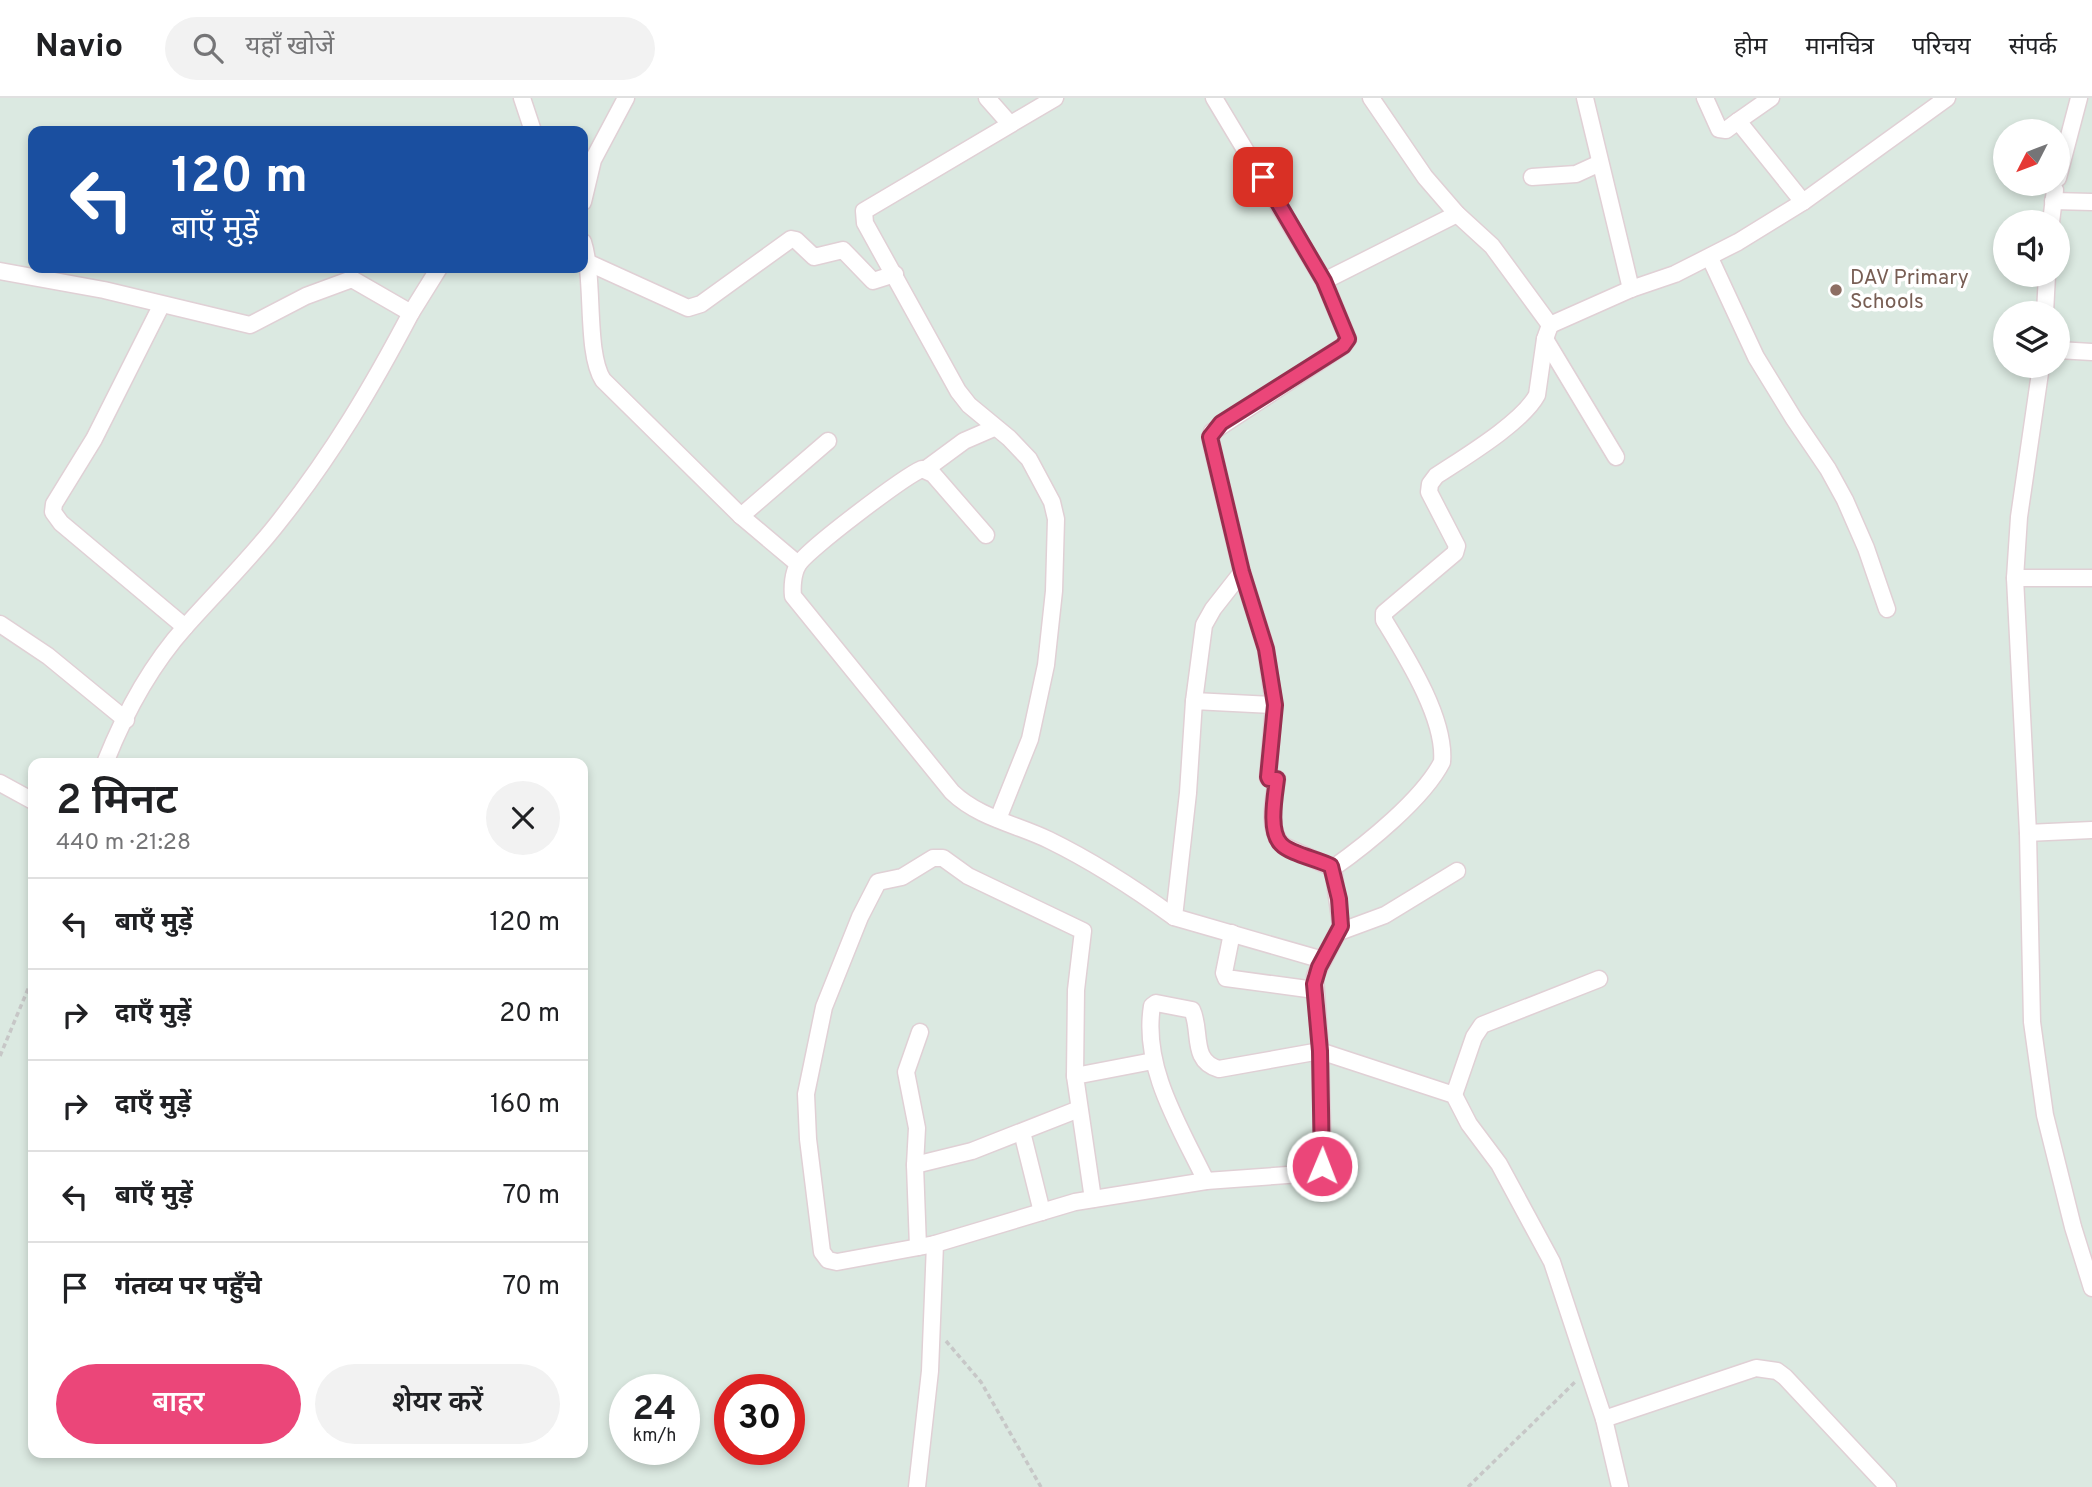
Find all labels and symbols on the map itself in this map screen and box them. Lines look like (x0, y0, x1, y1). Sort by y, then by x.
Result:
north arrow (1993, 119, 2070, 196)
pin (1233, 147, 1293, 207)
place label: DAV Primary Schools (1850, 265, 1969, 316)
marker: DAV Primary Schools (1828, 282, 1844, 298)
position arrow (1285, 1129, 1359, 1203)
speed limit sign: 30 (714, 1374, 805, 1465)

